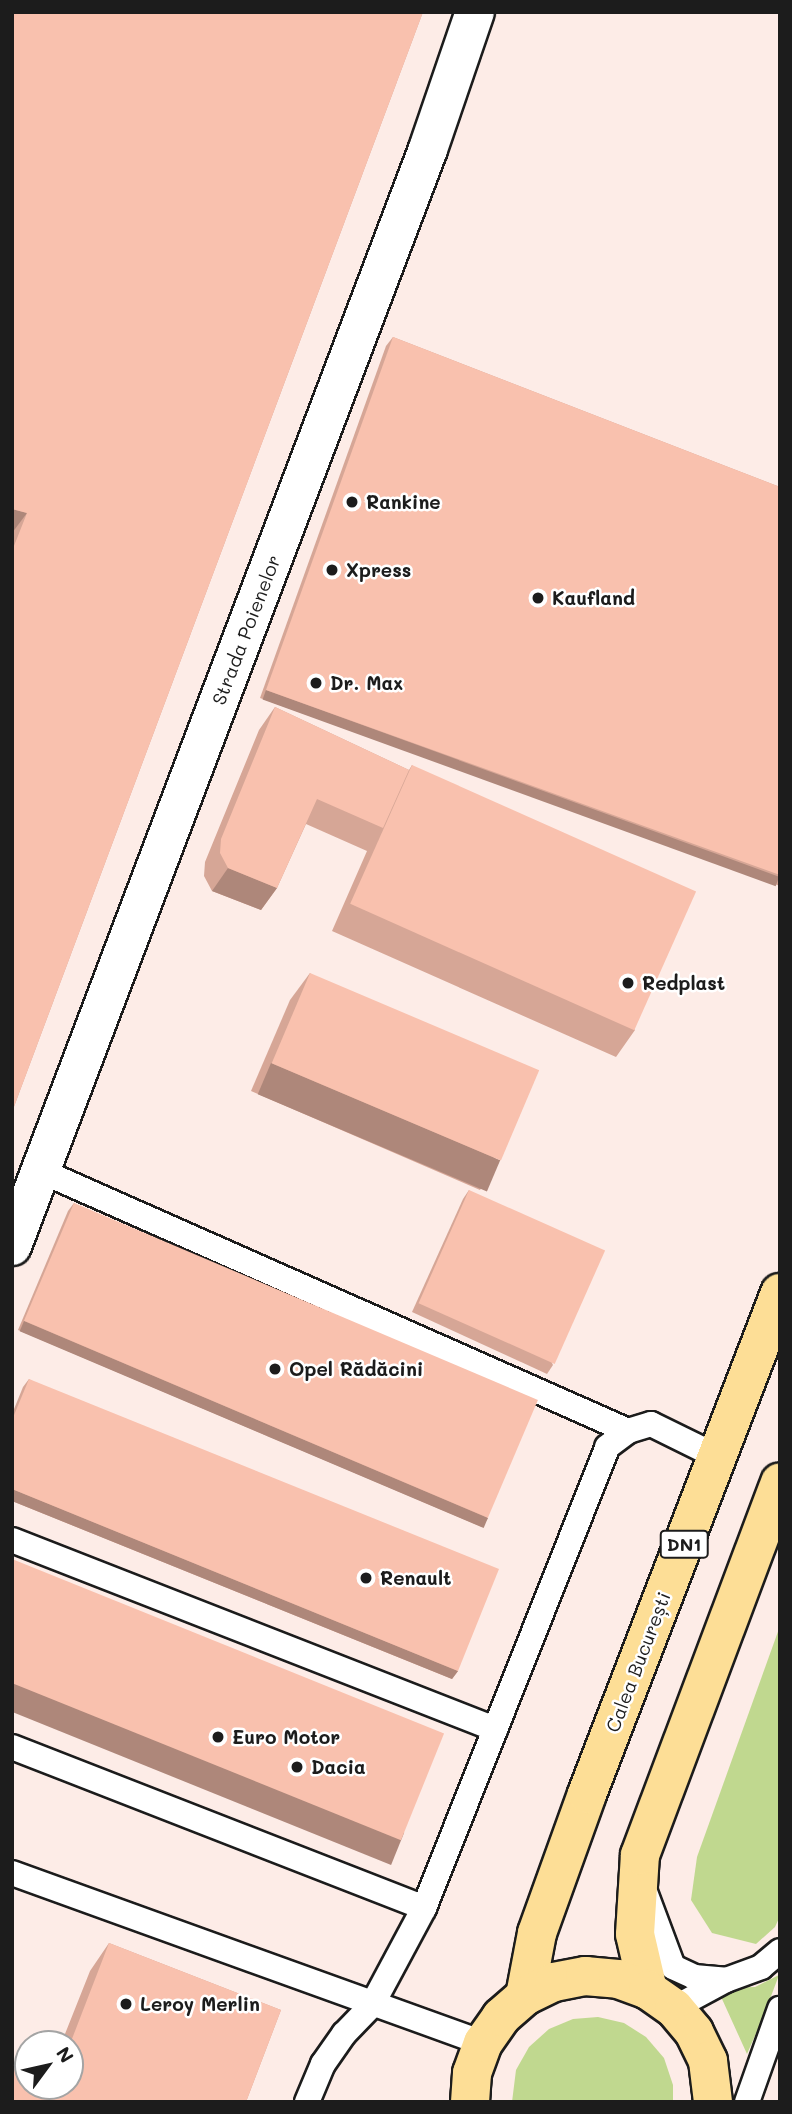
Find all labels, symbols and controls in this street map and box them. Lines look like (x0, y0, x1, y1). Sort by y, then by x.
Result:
place label: Rankine (366, 491, 441, 513)
marker: Rankine (344, 494, 360, 510)
street label: Strada Poienelor (207, 552, 285, 708)
place label: Xpress (346, 559, 411, 581)
marker: Xpress (324, 562, 340, 578)
place label: Kaufland (552, 587, 635, 609)
marker: Kaufland (530, 590, 546, 606)
place label: Dr. Max (330, 672, 403, 694)
marker: Dr. Max (308, 675, 324, 691)
place label: Redplast (642, 972, 725, 994)
marker: Redplast (620, 975, 636, 991)
place label: Opel Rădăcini (289, 1358, 423, 1380)
marker: Opel Rădăcini (267, 1361, 283, 1377)
road number: DN1 (660, 1530, 708, 1559)
place label: Renault (380, 1567, 451, 1589)
marker: Renault (358, 1570, 374, 1586)
street label: Calea București (601, 1589, 675, 1735)
place label: Euro Motor (232, 1726, 340, 1748)
marker: Euro Motor (210, 1729, 226, 1745)
place label: Dacia (311, 1756, 366, 1778)
marker: Dacia (289, 1759, 305, 1775)
place label: Leroy Merlin (140, 1993, 260, 2015)
marker: Leroy Merlin (118, 1996, 134, 2012)
north arrow (14, 2030, 84, 2100)
text: N (51, 2042, 80, 2067)

